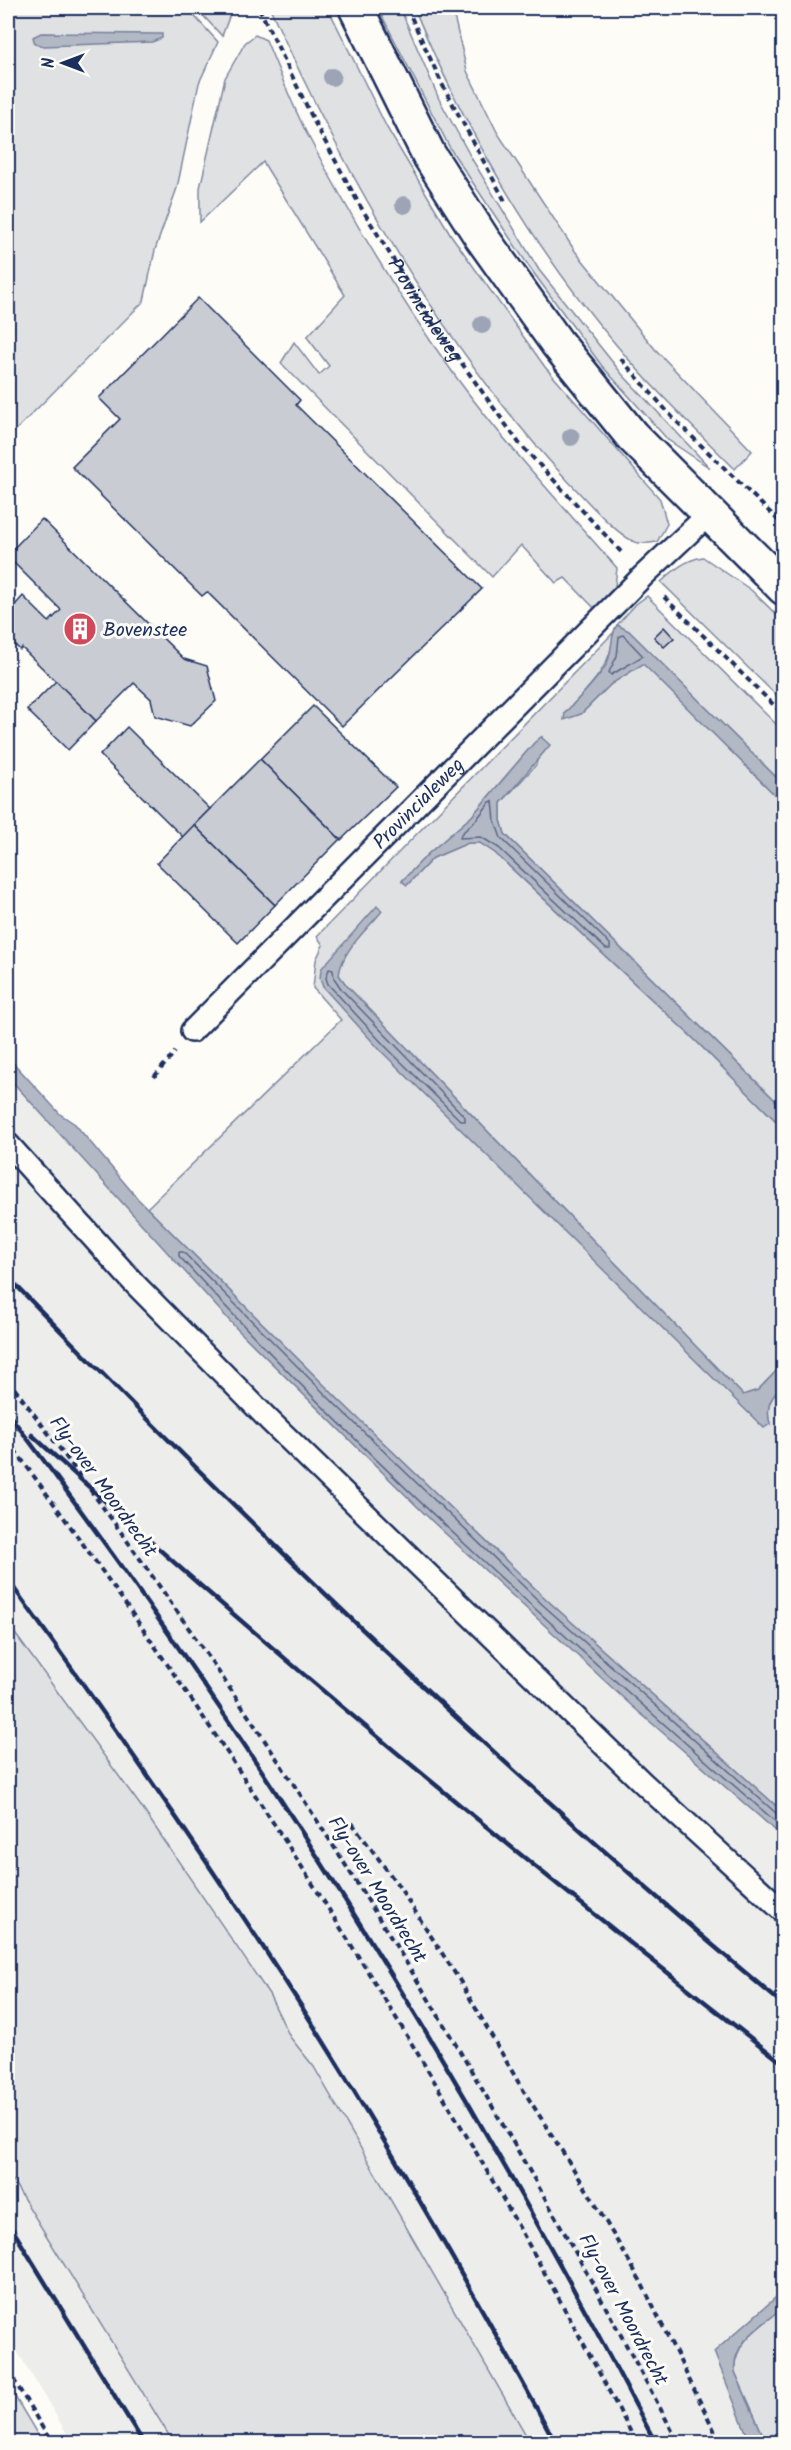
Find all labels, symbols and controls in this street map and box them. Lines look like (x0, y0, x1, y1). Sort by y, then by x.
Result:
north arrow (33, 33, 93, 93)
text: N (37, 58, 62, 68)
street label: Provincialeweg (378, 252, 470, 370)
building icon: Bovenstee (62, 611, 98, 647)
place label: Bovenstee (103, 615, 187, 647)
street label: Provincialeweg (366, 751, 473, 858)
street label: Fly-over Moordrecht (40, 1410, 165, 1565)
street label: Fly-over Moordrecht (318, 1810, 435, 1970)
street label: Fly-over Moordrecht (569, 2228, 676, 2392)

